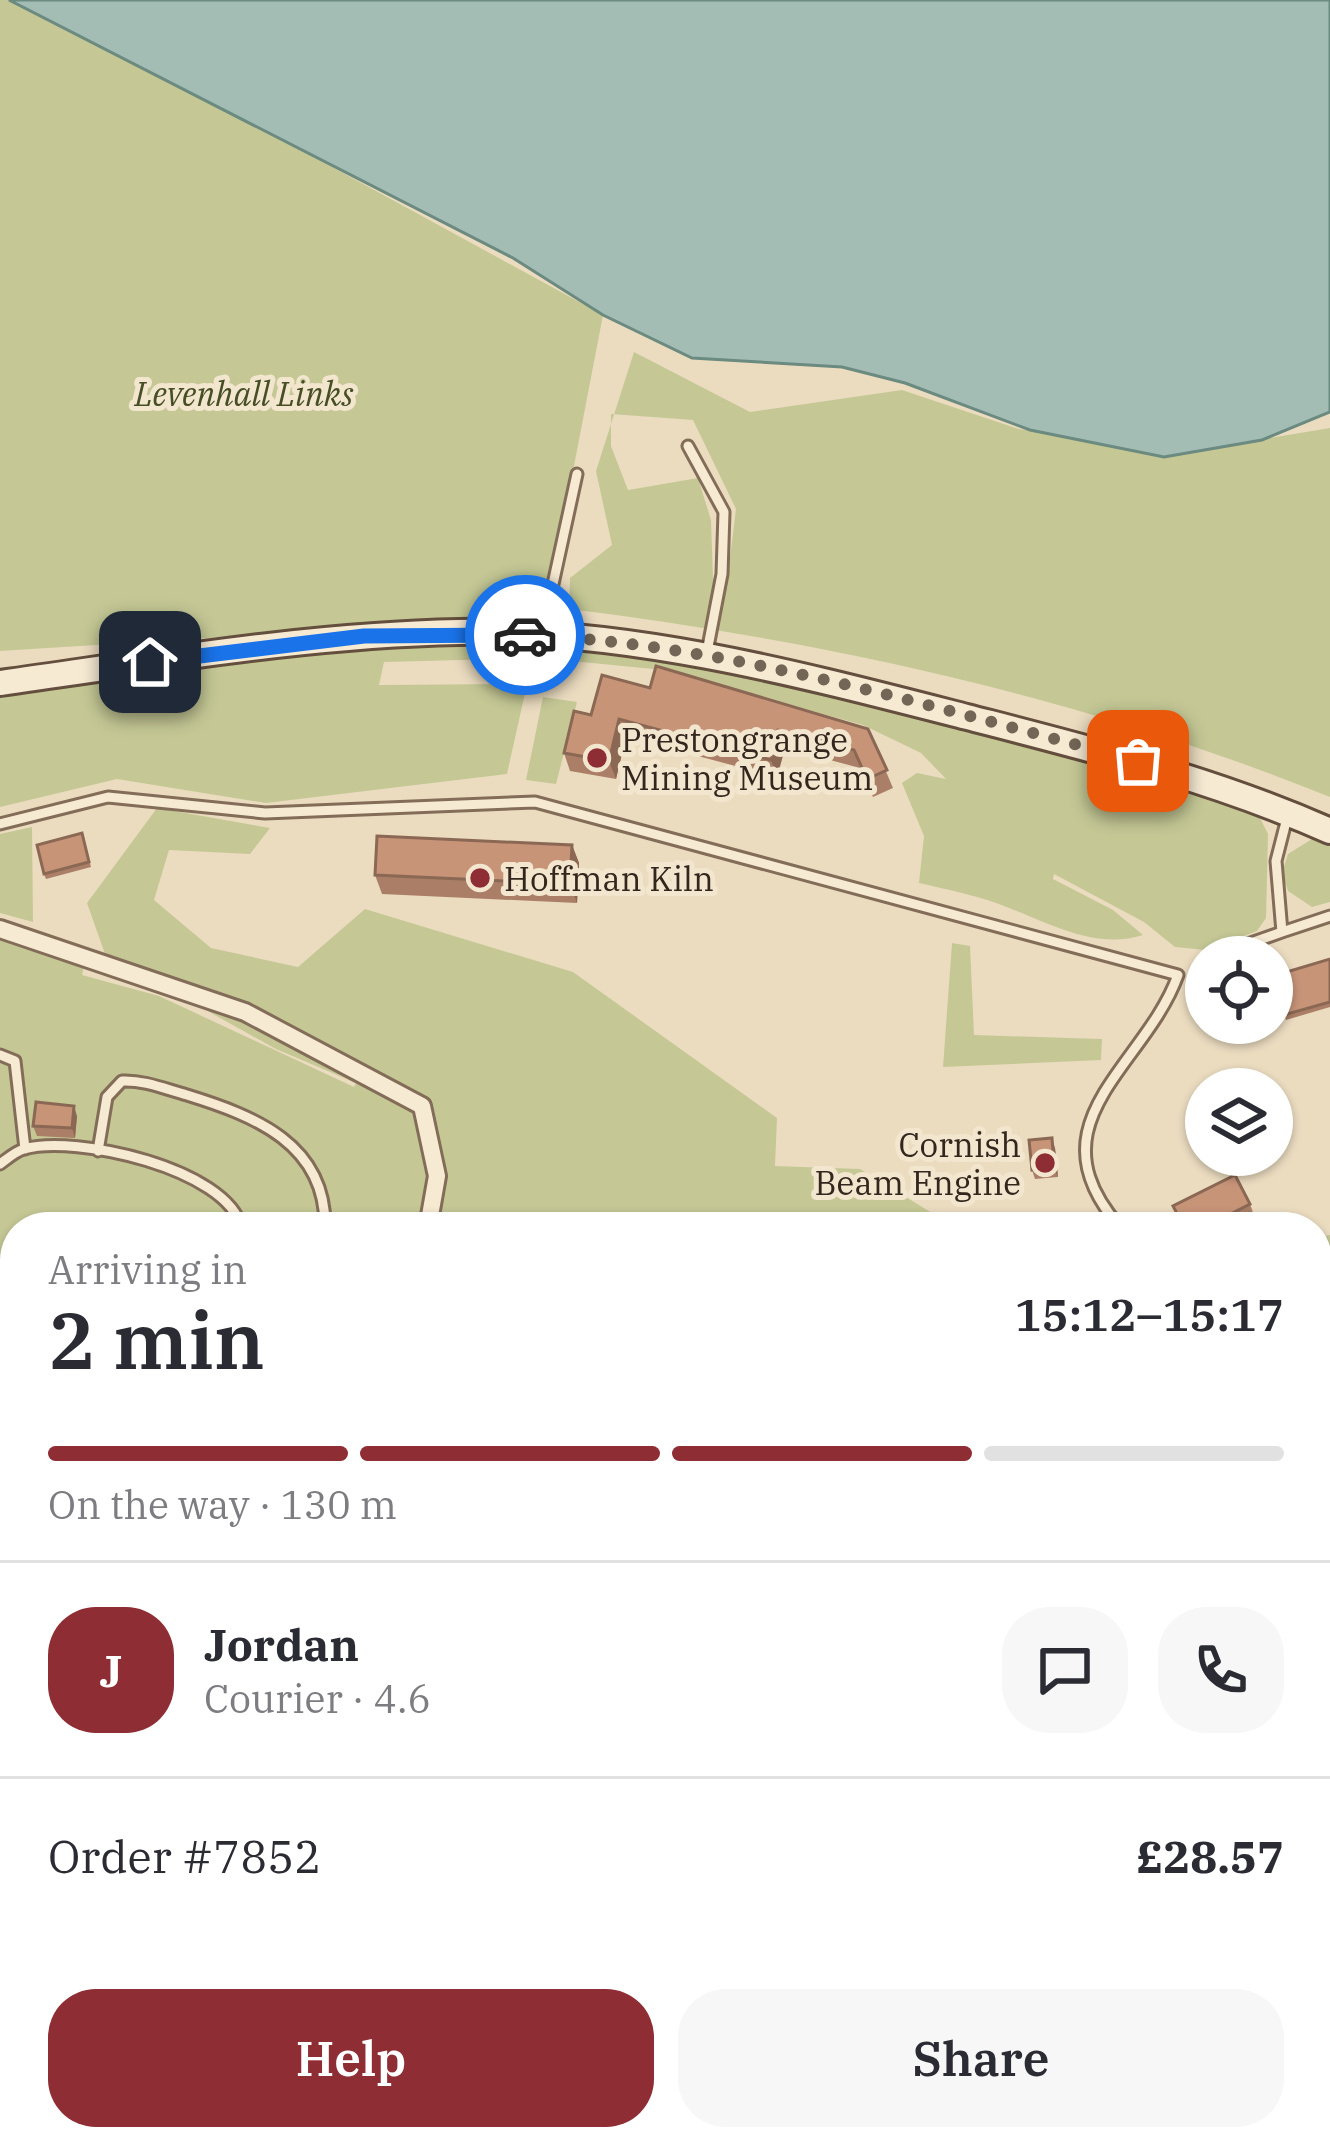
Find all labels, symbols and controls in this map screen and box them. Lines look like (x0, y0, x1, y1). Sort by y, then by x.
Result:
park label: Levenhall Links (134, 372, 354, 415)
courier (465, 575, 585, 695)
icon: car (492, 602, 558, 668)
pin (99, 611, 201, 713)
icon: home (117, 629, 183, 695)
pin (1087, 710, 1189, 812)
place label: Prestongrange Mining Museum (621, 718, 873, 799)
icon: bag (1105, 728, 1171, 794)
marker: Prestongrange Mining Museum (584, 745, 610, 771)
place label: Hoffman Kiln (504, 857, 714, 900)
marker: Hoffman Kiln (467, 865, 493, 891)
map controls (1185, 936, 1293, 1176)
button: locate (1185, 936, 1293, 1044)
button: layers (1185, 1068, 1293, 1176)
place label: Cornish Beam Engine (814, 1123, 1021, 1204)
marker: Cornish Beam Engine (1032, 1150, 1058, 1176)
text: Arriving in (48, 1244, 247, 1295)
text: 15:12–15:17 (1015, 1285, 1284, 1343)
text: 2 min (48, 1289, 265, 1390)
text: On the way · 130 m (48, 1479, 397, 1530)
button: chat (1002, 1607, 1128, 1733)
button: phone (1158, 1607, 1284, 1733)
text: Jordan (204, 1615, 359, 1673)
text: J (99, 1641, 123, 1699)
text: Courier · 4.6 (204, 1673, 431, 1724)
text: Order #7852 (48, 1827, 321, 1885)
text: £28.57 (1137, 1827, 1284, 1885)
button: Help (48, 1989, 654, 2127)
button: Share (678, 1989, 1284, 2127)

